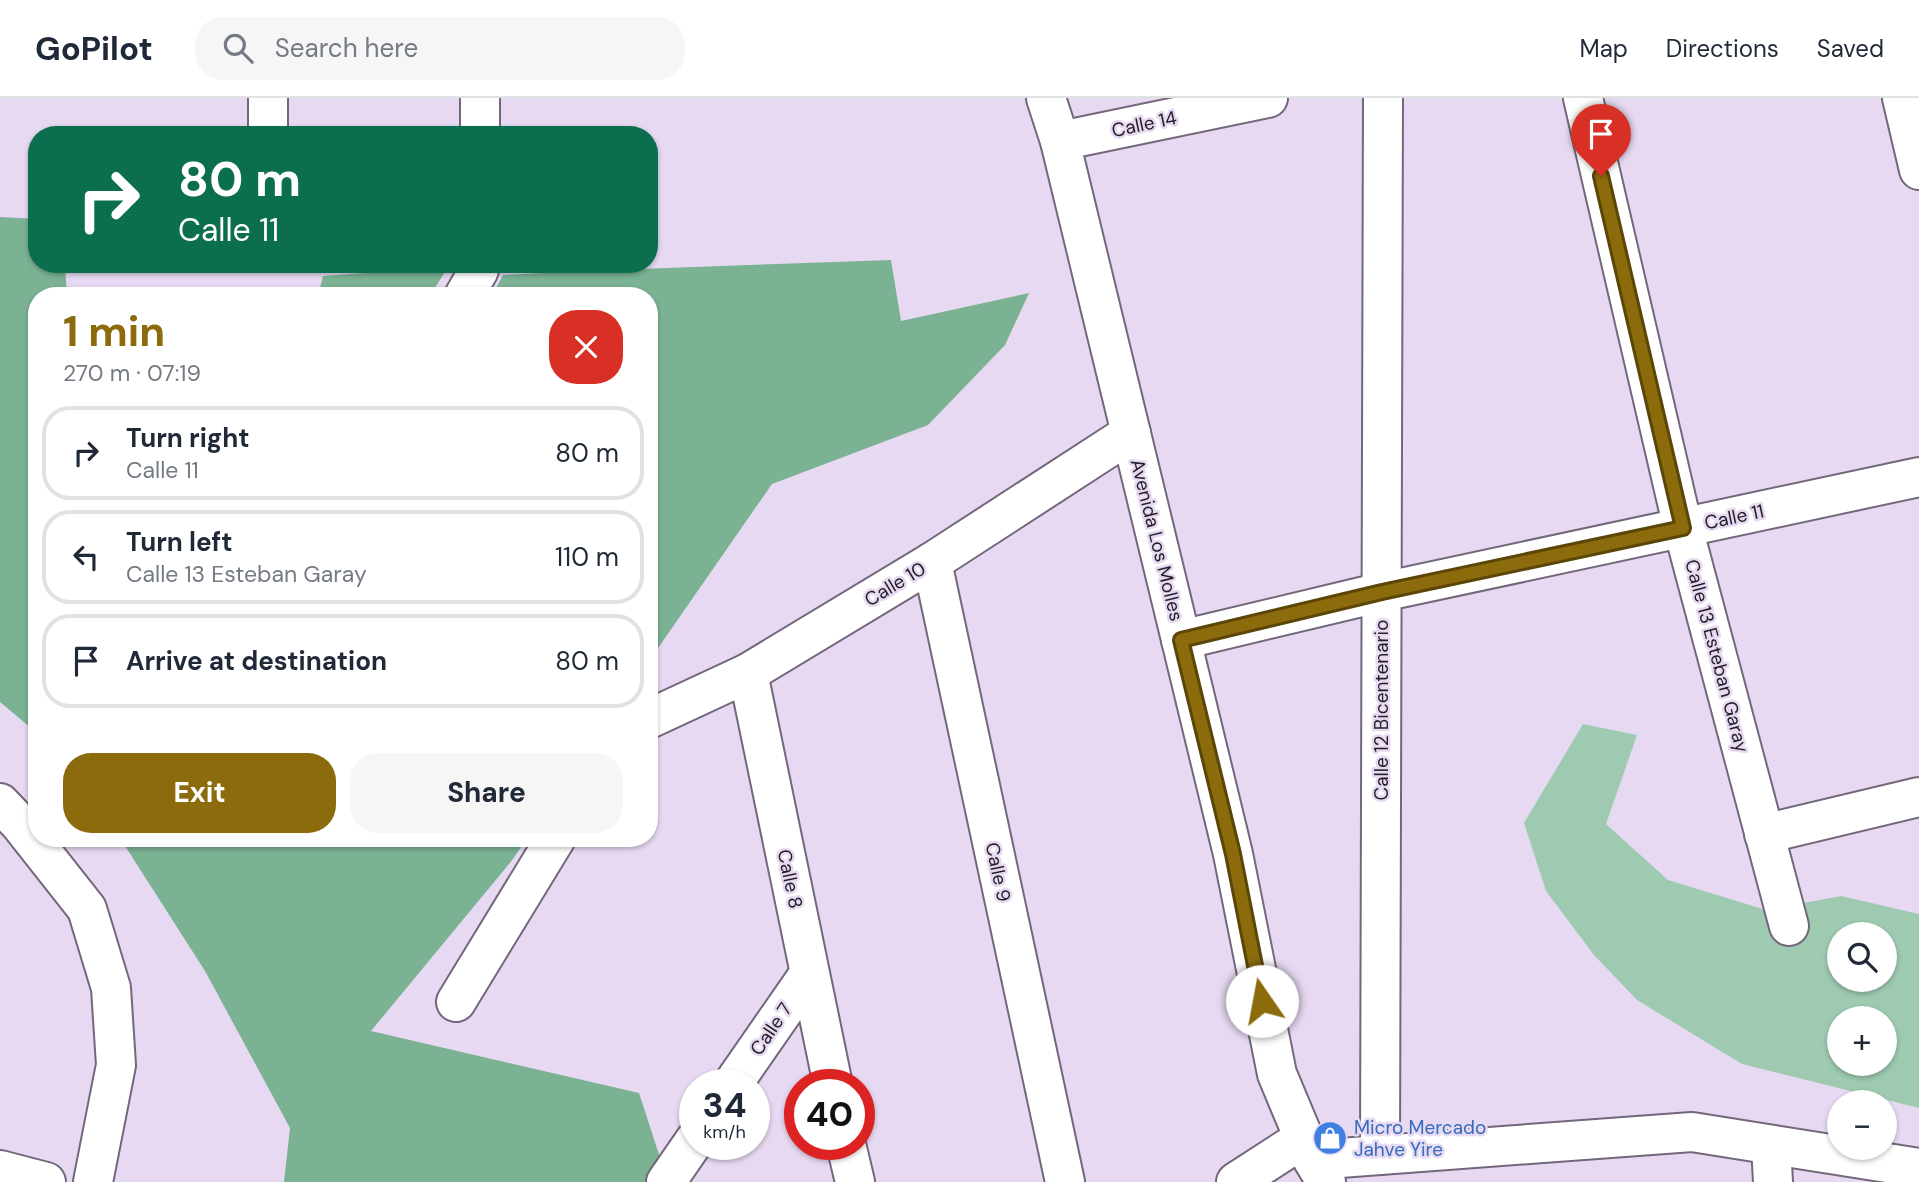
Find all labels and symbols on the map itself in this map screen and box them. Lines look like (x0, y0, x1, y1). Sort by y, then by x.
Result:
pin (1571, 104, 1631, 176)
street label: Calle 14 (1109, 105, 1179, 143)
street label: Avenida Los Molles (1125, 456, 1189, 624)
street label: Calle 11 (1702, 499, 1766, 535)
street label: Calle 10 (860, 556, 930, 612)
street label: Calle 13 Esteban Garay (1679, 557, 1755, 756)
street label: Calle 12 Bicentenario (1369, 620, 1394, 800)
street label: Calle 9 (980, 840, 1016, 904)
street label: Calle 8 (772, 847, 808, 911)
position arrow (1225, 964, 1299, 1038)
street label: Calle 7 (744, 998, 798, 1060)
speed limit sign: 40 (784, 1069, 875, 1160)
place label: Micro Mercado Jahve Yire (1354, 1115, 1486, 1162)
shop icon: Micro Mercado Jahve Yire (1311, 1119, 1349, 1157)

